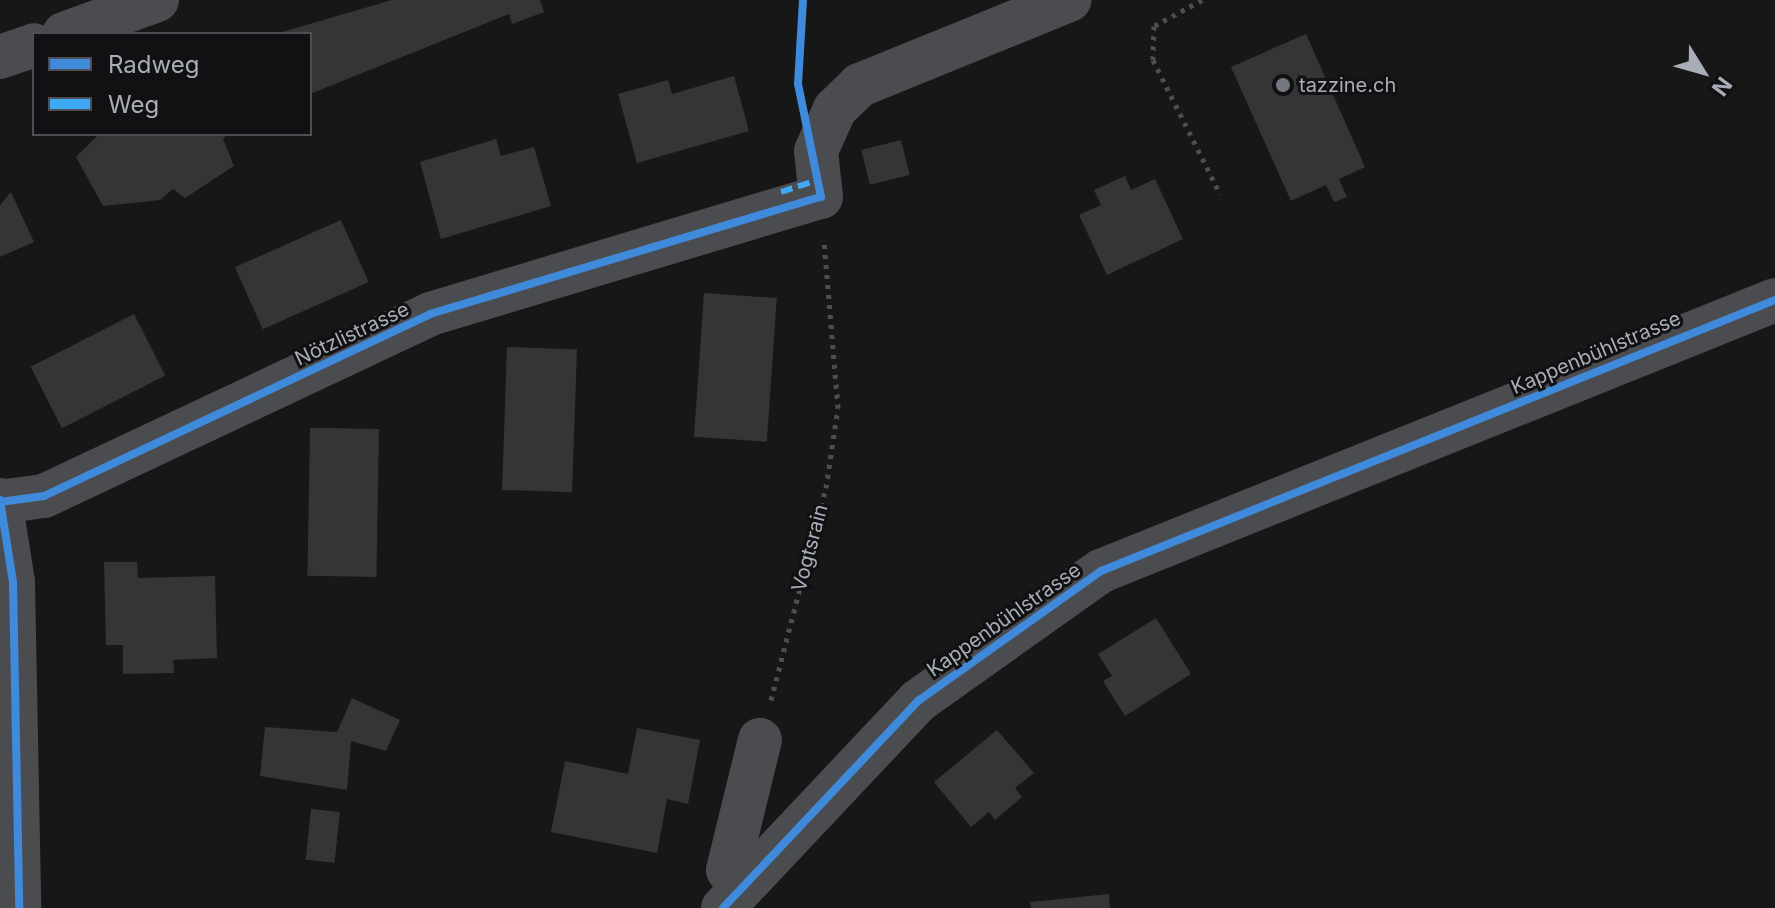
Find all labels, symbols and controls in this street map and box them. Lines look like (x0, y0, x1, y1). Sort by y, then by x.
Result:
legend (32, 32, 312, 136)
north arrow (1663, 32, 1743, 112)
text: Radweg (108, 50, 199, 79)
text: N (1707, 72, 1738, 101)
place label: tazzine.ch (1299, 73, 1396, 97)
marker: tazzine.ch (1274, 76, 1292, 94)
text: Weg (108, 90, 159, 119)
street label: Nötzlistrasse (291, 297, 413, 371)
street label: Kappenbühlstrasse (1508, 306, 1684, 400)
street label: Vogtsrain (787, 502, 833, 594)
street label: Kappenbühlstrasse (923, 558, 1085, 682)

